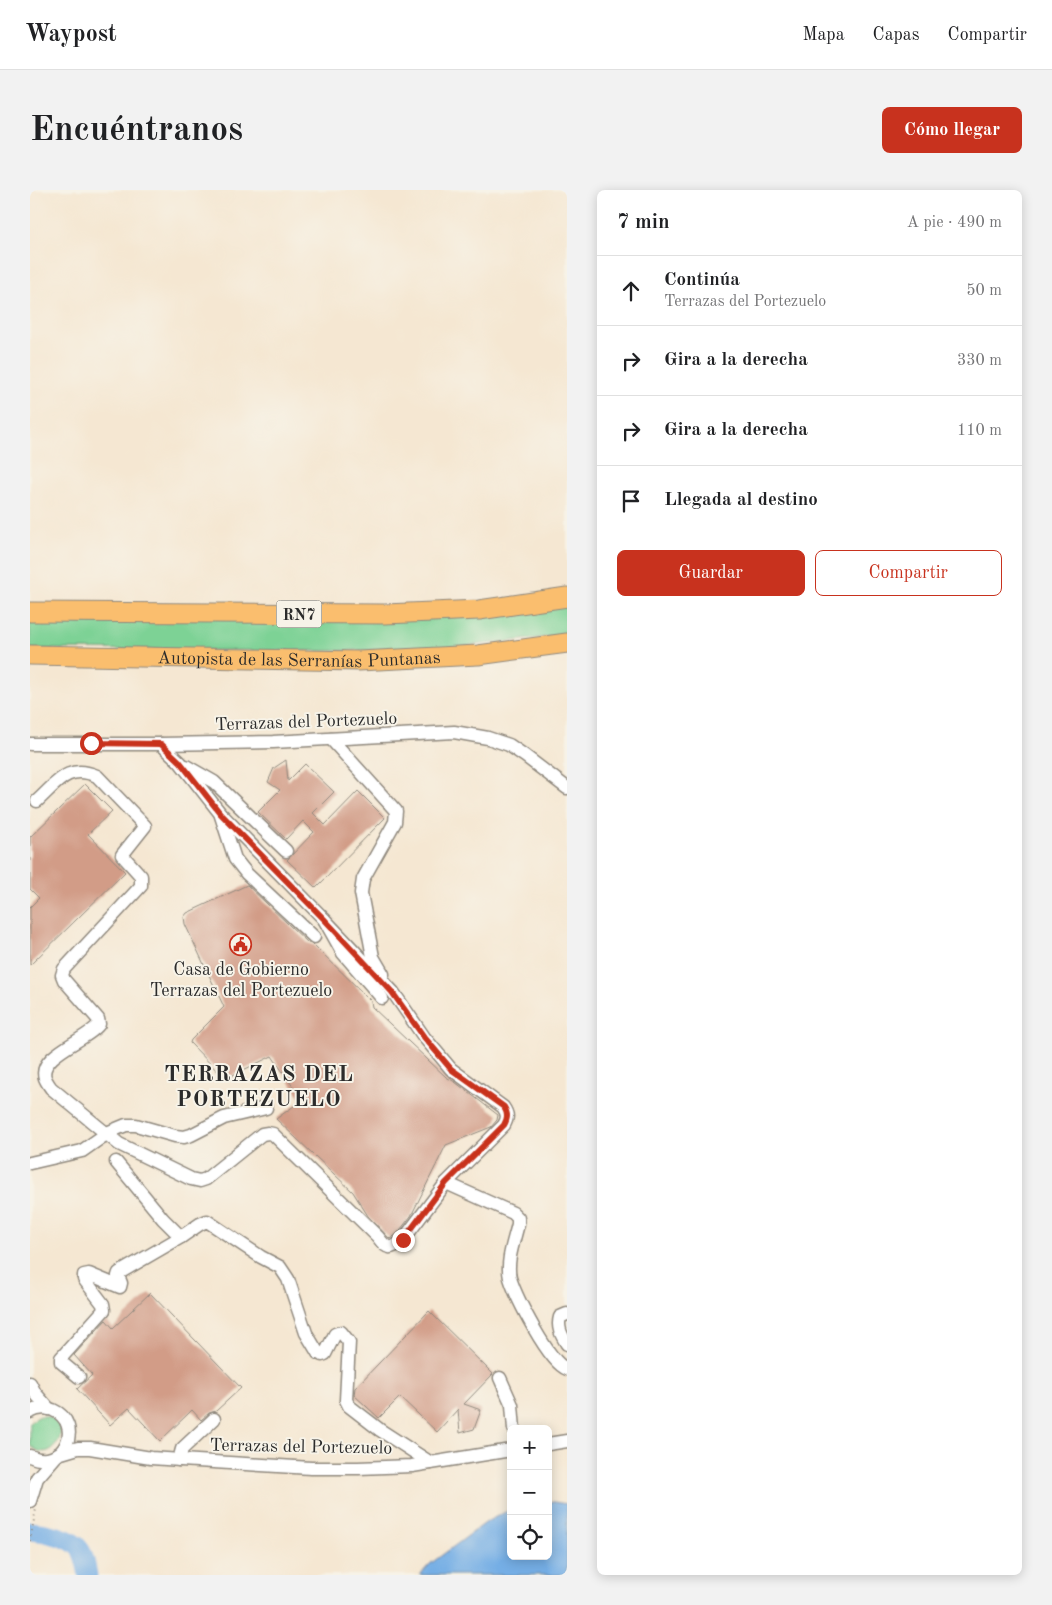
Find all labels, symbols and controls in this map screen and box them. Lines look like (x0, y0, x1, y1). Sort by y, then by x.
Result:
text: Waypost (25, 23, 117, 47)
text: Mapa (802, 26, 845, 44)
text: Capas (873, 26, 920, 44)
text: Compartir (948, 26, 1027, 44)
button: Cómo llegar (882, 107, 1022, 153)
text: Encuéntranos (30, 113, 243, 148)
text: 7 min (617, 212, 670, 233)
text: A pie · 490 m (907, 215, 1002, 231)
text: Continúa (664, 271, 740, 290)
icon: ahead (617, 277, 645, 305)
text: 50 m (966, 283, 1002, 299)
text: Terrazas del Portezuelo (664, 294, 826, 310)
icon: right (617, 347, 645, 375)
text: Gira a la derecha (664, 351, 808, 370)
text: 330 m (957, 353, 1002, 369)
icon: right (617, 417, 645, 445)
text: Gira a la derecha (664, 421, 808, 440)
text: 110 m (957, 423, 1002, 439)
icon: arrive (617, 487, 645, 515)
text: Llegada al destino (664, 491, 818, 510)
button: Guardar (617, 550, 805, 596)
button: Compartir (815, 550, 1002, 596)
road number: RN7 (276, 600, 322, 628)
street label: Autopista de las Serranías Puntanas (157, 649, 441, 671)
street label: Terrazas del Portezuelo (214, 710, 398, 734)
route start (80, 732, 103, 755)
public building icon: Casa de Gobierno Terrazas del Portezuelo (229, 932, 253, 956)
place label: Casa de Gobierno Terrazas del Portezuelo (150, 961, 332, 1000)
district label: TERRAZAS DEL PORTEZUELO (164, 1064, 354, 1111)
route end (392, 1229, 415, 1252)
map controls (507, 1425, 552, 1560)
button: + (507, 1425, 552, 1470)
street label: Terrazas del Portezuelo (210, 1436, 392, 1458)
button: − (507, 1470, 552, 1515)
button: locate (507, 1515, 552, 1560)

